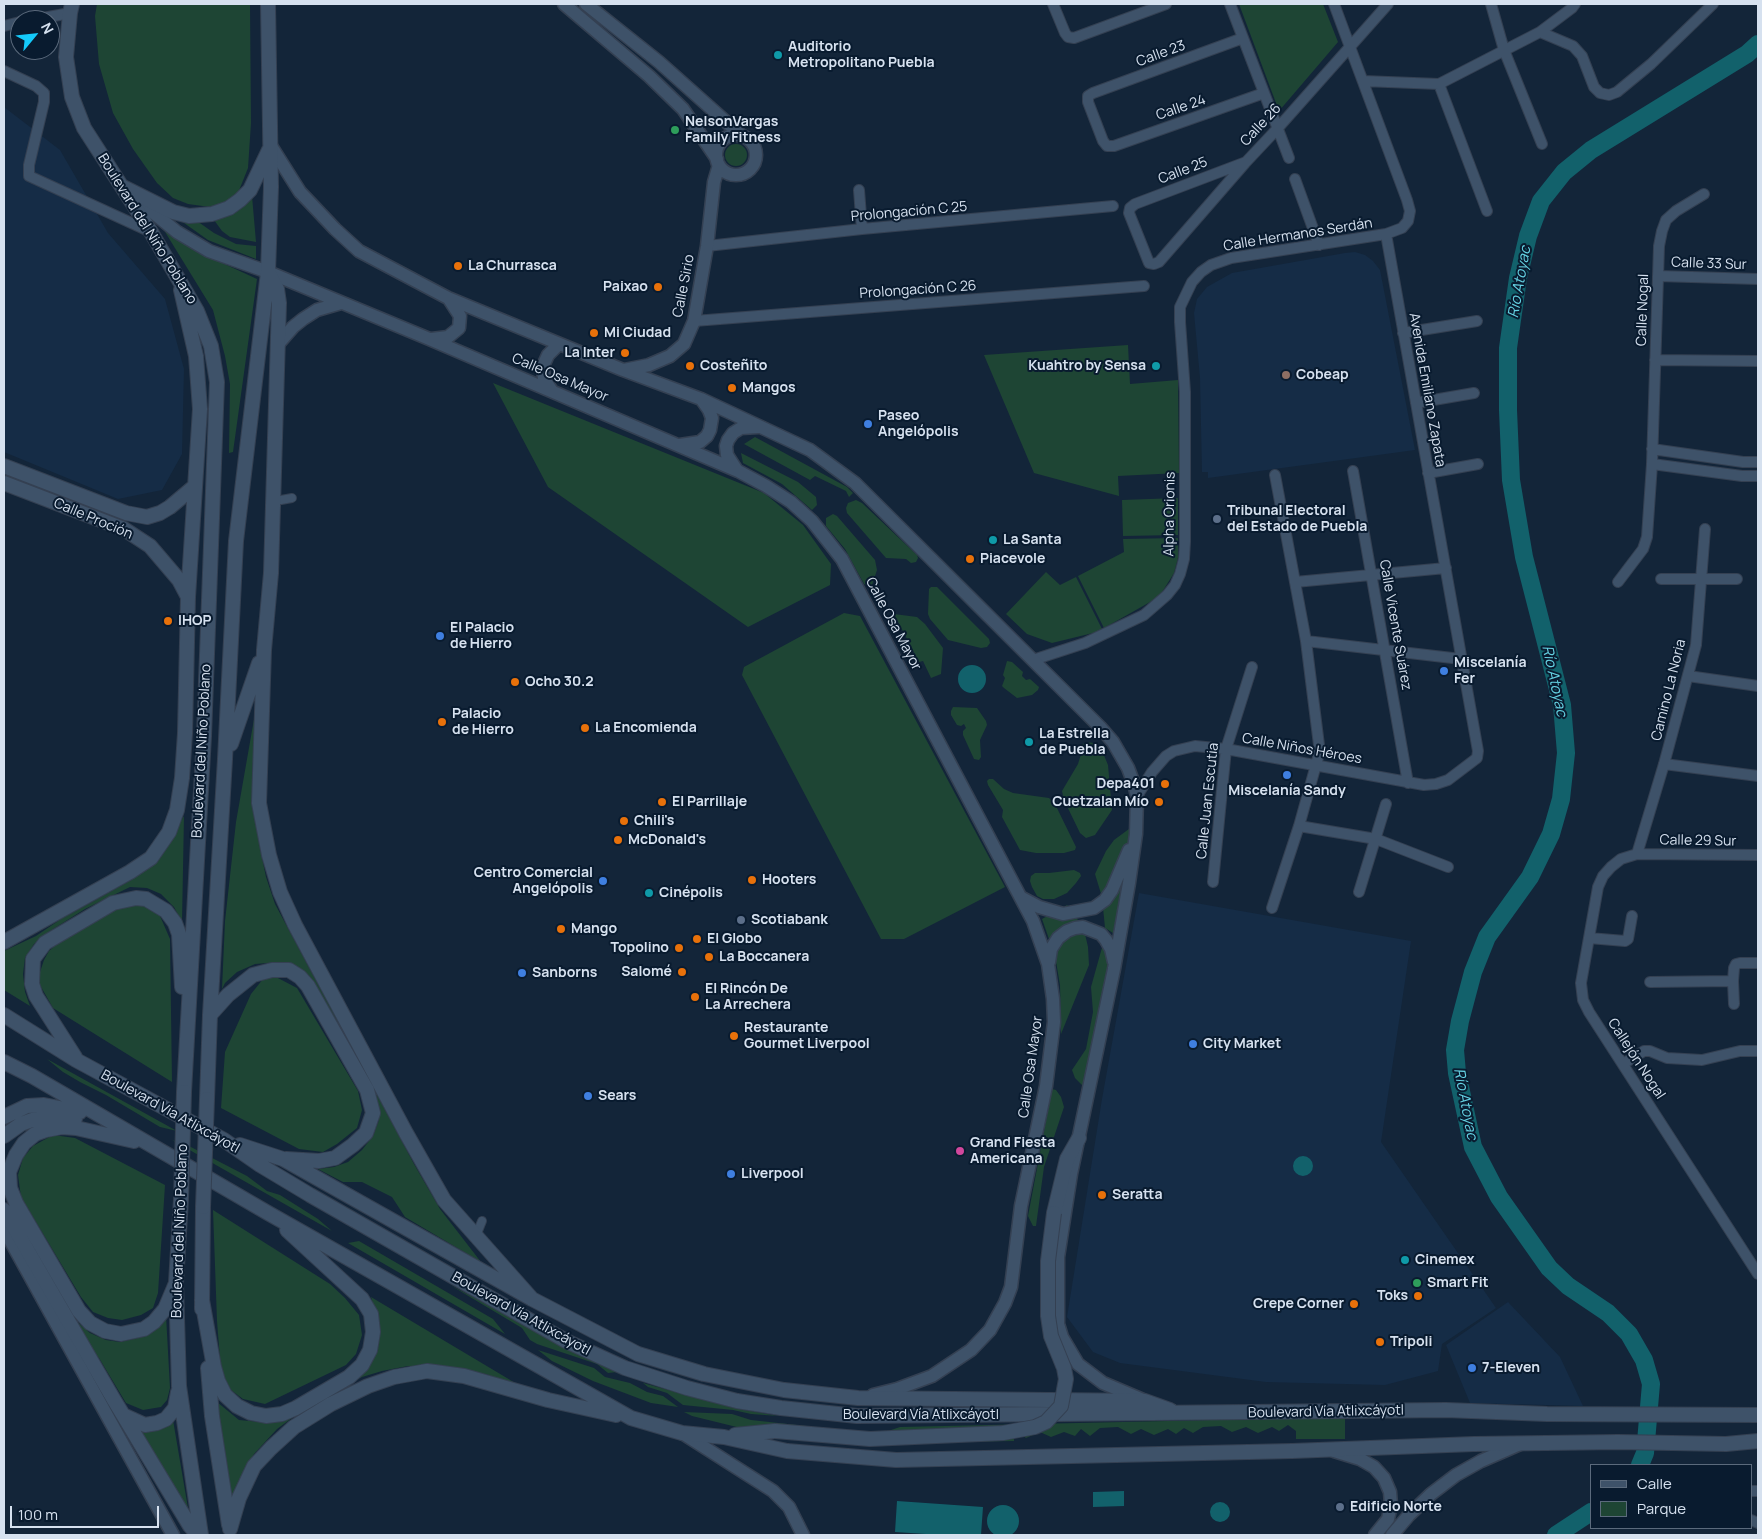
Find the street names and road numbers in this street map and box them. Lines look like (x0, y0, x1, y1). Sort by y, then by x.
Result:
street label: Calle 23 (1134, 37, 1188, 71)
street label: Calle 24 (1154, 92, 1208, 124)
street label: Calle 26 (1237, 100, 1285, 150)
street label: Boulevard del Niño Poblano (94, 151, 200, 307)
street label: Calle 25 (1156, 154, 1210, 188)
street label: Prolongación C 25 (850, 199, 968, 225)
street label: Calle Hermanos Serdán (1222, 215, 1374, 255)
street label: Calle Sirio (670, 253, 698, 319)
street label: Calle 33 Sur (1671, 254, 1747, 274)
street label: Calle Nogal (1633, 273, 1653, 347)
street label: Prolongación C 26 (859, 278, 977, 302)
street label: Avenida Emiliano Zapata (1405, 312, 1449, 468)
street label: Calle Osa Mayor (509, 350, 611, 406)
street label: Alpha Orionis (1161, 471, 1179, 557)
street label: Calle Proción (51, 495, 135, 543)
street label: Calle Vicente Suárez (1375, 558, 1415, 692)
street label: Calle Osa Mayor (861, 575, 925, 673)
street label: Camino La Noria (1648, 638, 1690, 742)
street label: Boulevard del Niño Poblano (189, 664, 215, 838)
street label: Calle Niños Héroes (1241, 730, 1363, 768)
street label: Calle Juan Escutia (1194, 742, 1222, 860)
street label: Calle 29 Sur (1659, 832, 1737, 850)
street label: Calle Osa Mayor (1016, 1015, 1046, 1119)
street label: Callejón Nogal (1604, 1016, 1668, 1102)
street label: Boulevard Vía Atlixcáyotl (98, 1067, 242, 1157)
street label: Boulevard del Niño Poblano (169, 1144, 191, 1318)
street label: Boulevard Vía Atlixcáyotl (449, 1269, 593, 1359)
street label: Boulevard Vía Atlixcáyotl (1248, 1402, 1404, 1422)
street label: Boulevard Vía Atlixcáyotl (843, 1407, 999, 1423)

